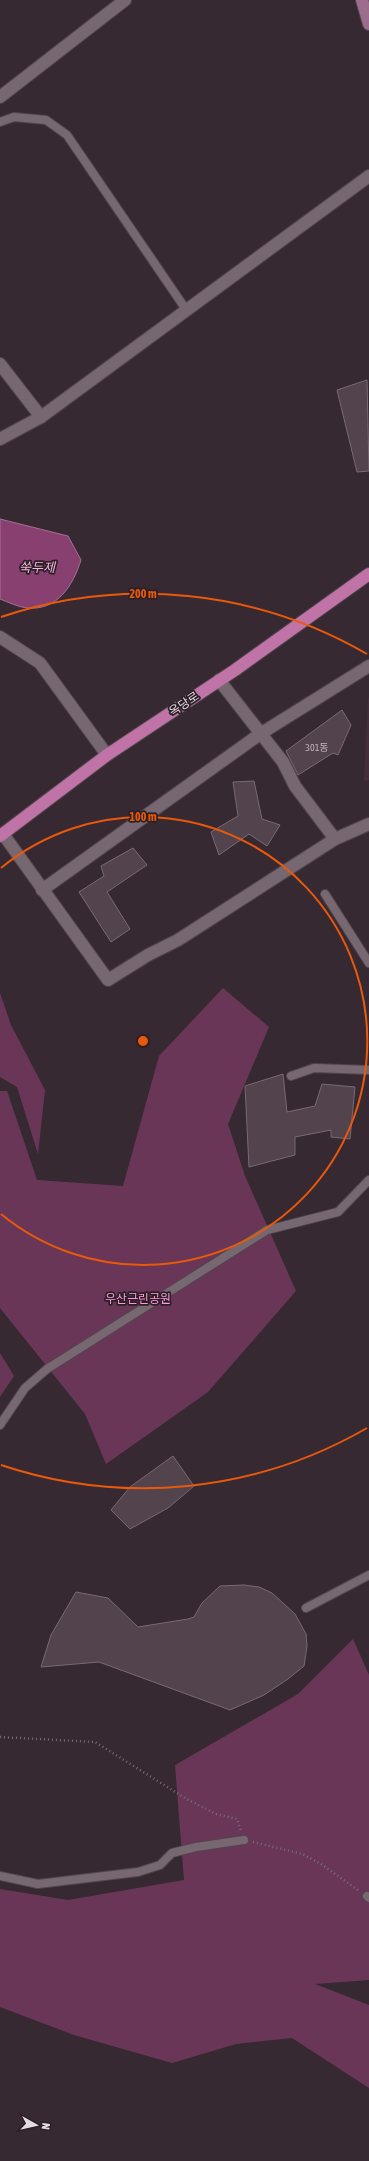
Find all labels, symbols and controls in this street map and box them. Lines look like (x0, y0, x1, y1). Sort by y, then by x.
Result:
water label: 쑥두제 (19, 560, 57, 575)
text: 200 m (129, 587, 157, 601)
street label: 옥당로 (166, 689, 202, 719)
house number: 301동 (305, 742, 329, 753)
text: 100 m (129, 810, 157, 824)
centre of rings (136, 1034, 150, 1048)
park label: 우산근린공원 (105, 1292, 171, 1306)
north arrow (16, 2105, 56, 2145)
text: N (40, 2122, 52, 2130)

